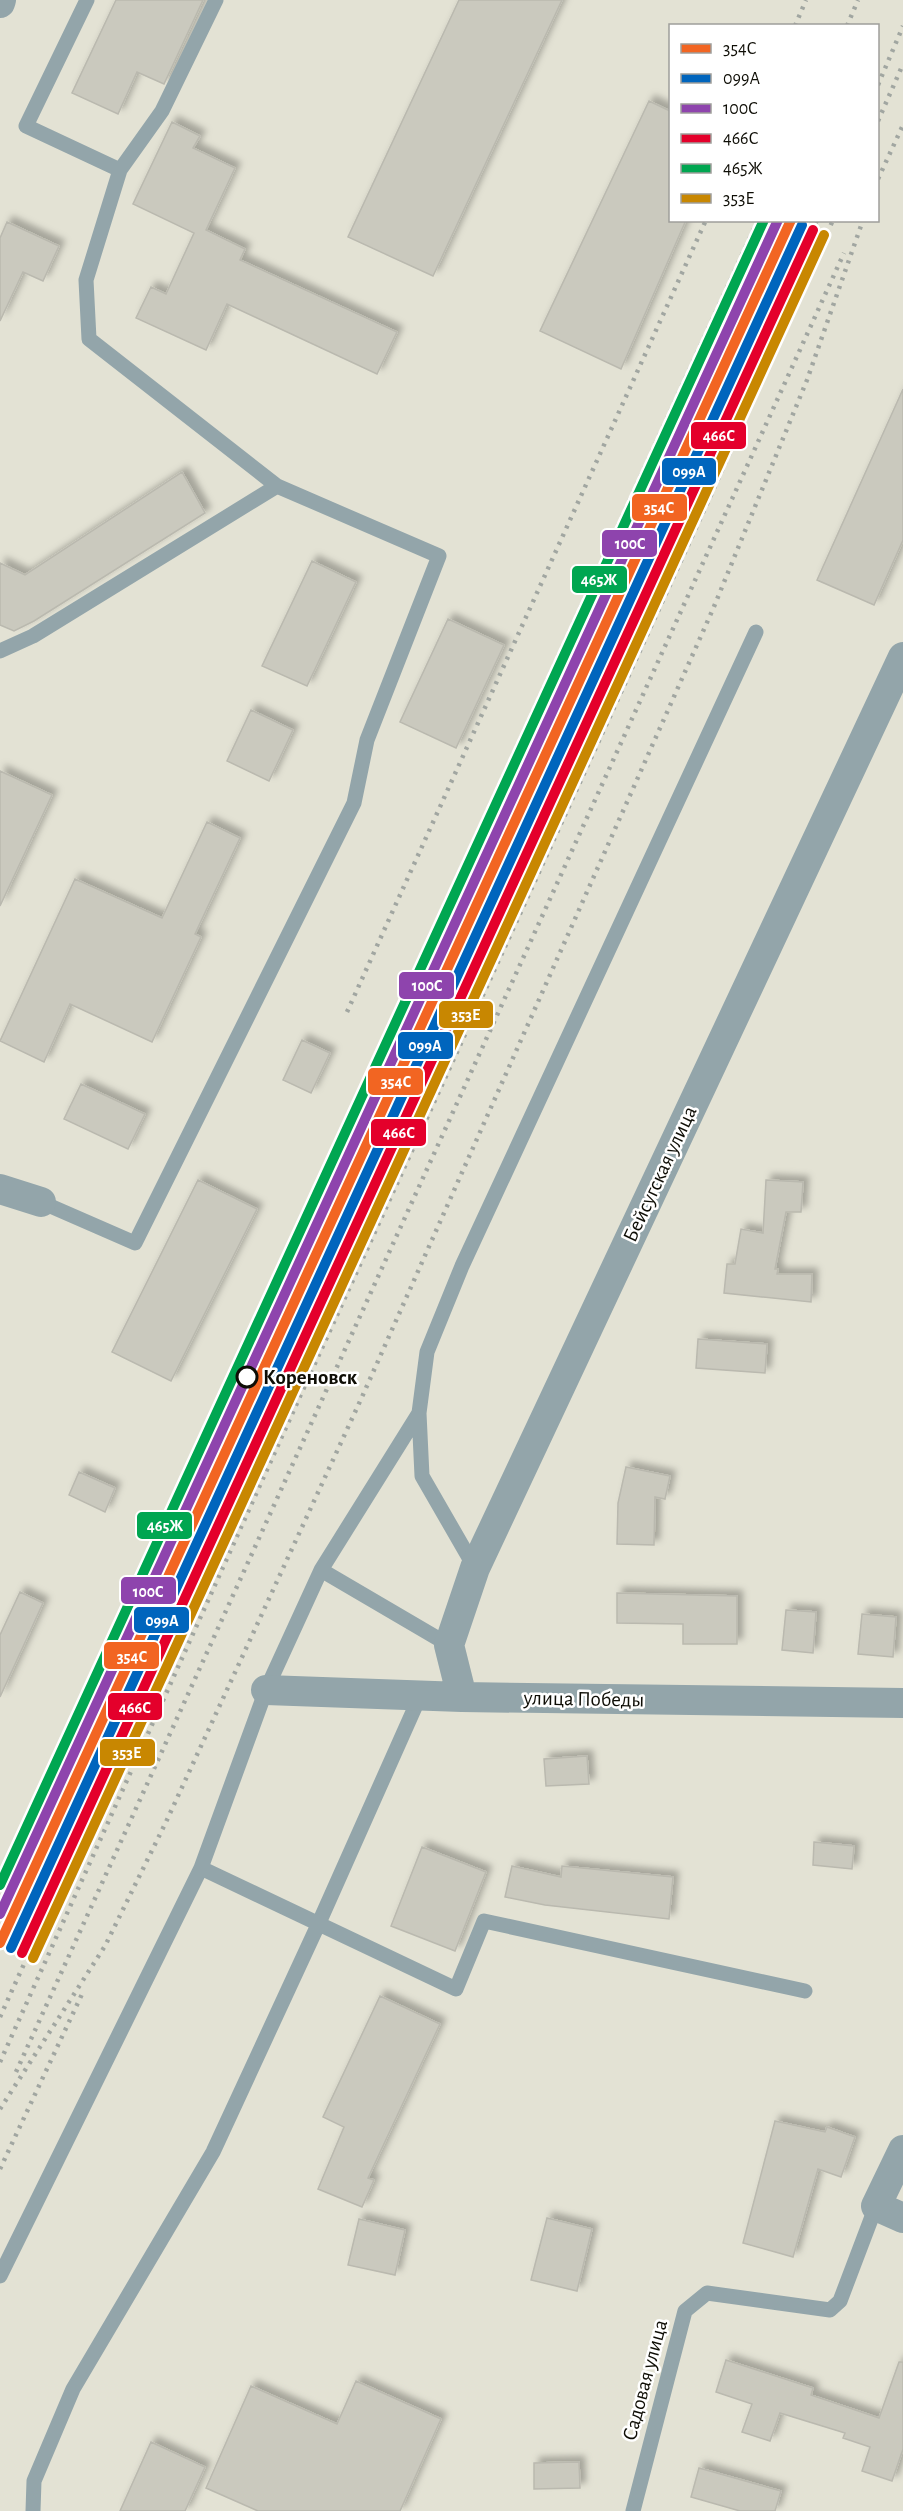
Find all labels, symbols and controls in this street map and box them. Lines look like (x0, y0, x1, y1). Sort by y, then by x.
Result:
legend (669, 24, 879, 222)
text: 354С (723, 40, 757, 58)
text: 099А (723, 70, 760, 88)
text: 100C (723, 100, 758, 118)
text: 466С (723, 130, 759, 148)
text: 465Ж (723, 160, 763, 178)
text: 353Е (723, 190, 755, 208)
line badge: 466С (690, 421, 747, 450)
text: 466С (703, 428, 735, 444)
line badge: 099А (661, 457, 717, 486)
text: 099А (672, 464, 706, 480)
line badge: 354С (631, 493, 688, 522)
text: 354С (644, 500, 674, 516)
line badge: 100C (601, 529, 658, 558)
text: 100C (615, 536, 646, 552)
line badge: 465Ж (571, 565, 628, 594)
text: 465Ж (581, 572, 617, 588)
line badge: 100C (398, 971, 455, 1000)
text: 100C (412, 978, 443, 994)
line badge: 353Е (438, 1000, 494, 1029)
text: 353Е (451, 1007, 481, 1023)
line badge: 099А (397, 1031, 454, 1060)
text: 099А (408, 1038, 442, 1054)
line badge: 354С (367, 1067, 424, 1096)
text: 354С (381, 1074, 411, 1090)
street label: Бейсугская улица (619, 1103, 701, 1245)
line badge: 466С (370, 1118, 427, 1147)
text: 466С (383, 1125, 415, 1141)
marker: Кореновск (236, 1366, 258, 1388)
place label: Кореновск (263, 1367, 358, 1388)
line badge: 465Ж (136, 1511, 193, 1540)
text: 465Ж (147, 1518, 183, 1534)
line badge: 100C (120, 1576, 177, 1605)
text: 100C (133, 1584, 164, 1600)
line badge: 099А (133, 1606, 190, 1634)
text: 099А (145, 1613, 179, 1629)
line badge: 354С (103, 1641, 160, 1670)
text: 354С (117, 1649, 147, 1665)
street label: улица Победы (523, 1687, 644, 1711)
line badge: 466С (107, 1692, 163, 1721)
text: 466С (119, 1700, 151, 1716)
line badge: 353Е (99, 1738, 156, 1767)
text: 353Е (112, 1745, 142, 1761)
street label: Садовая улица (619, 2317, 671, 2443)

